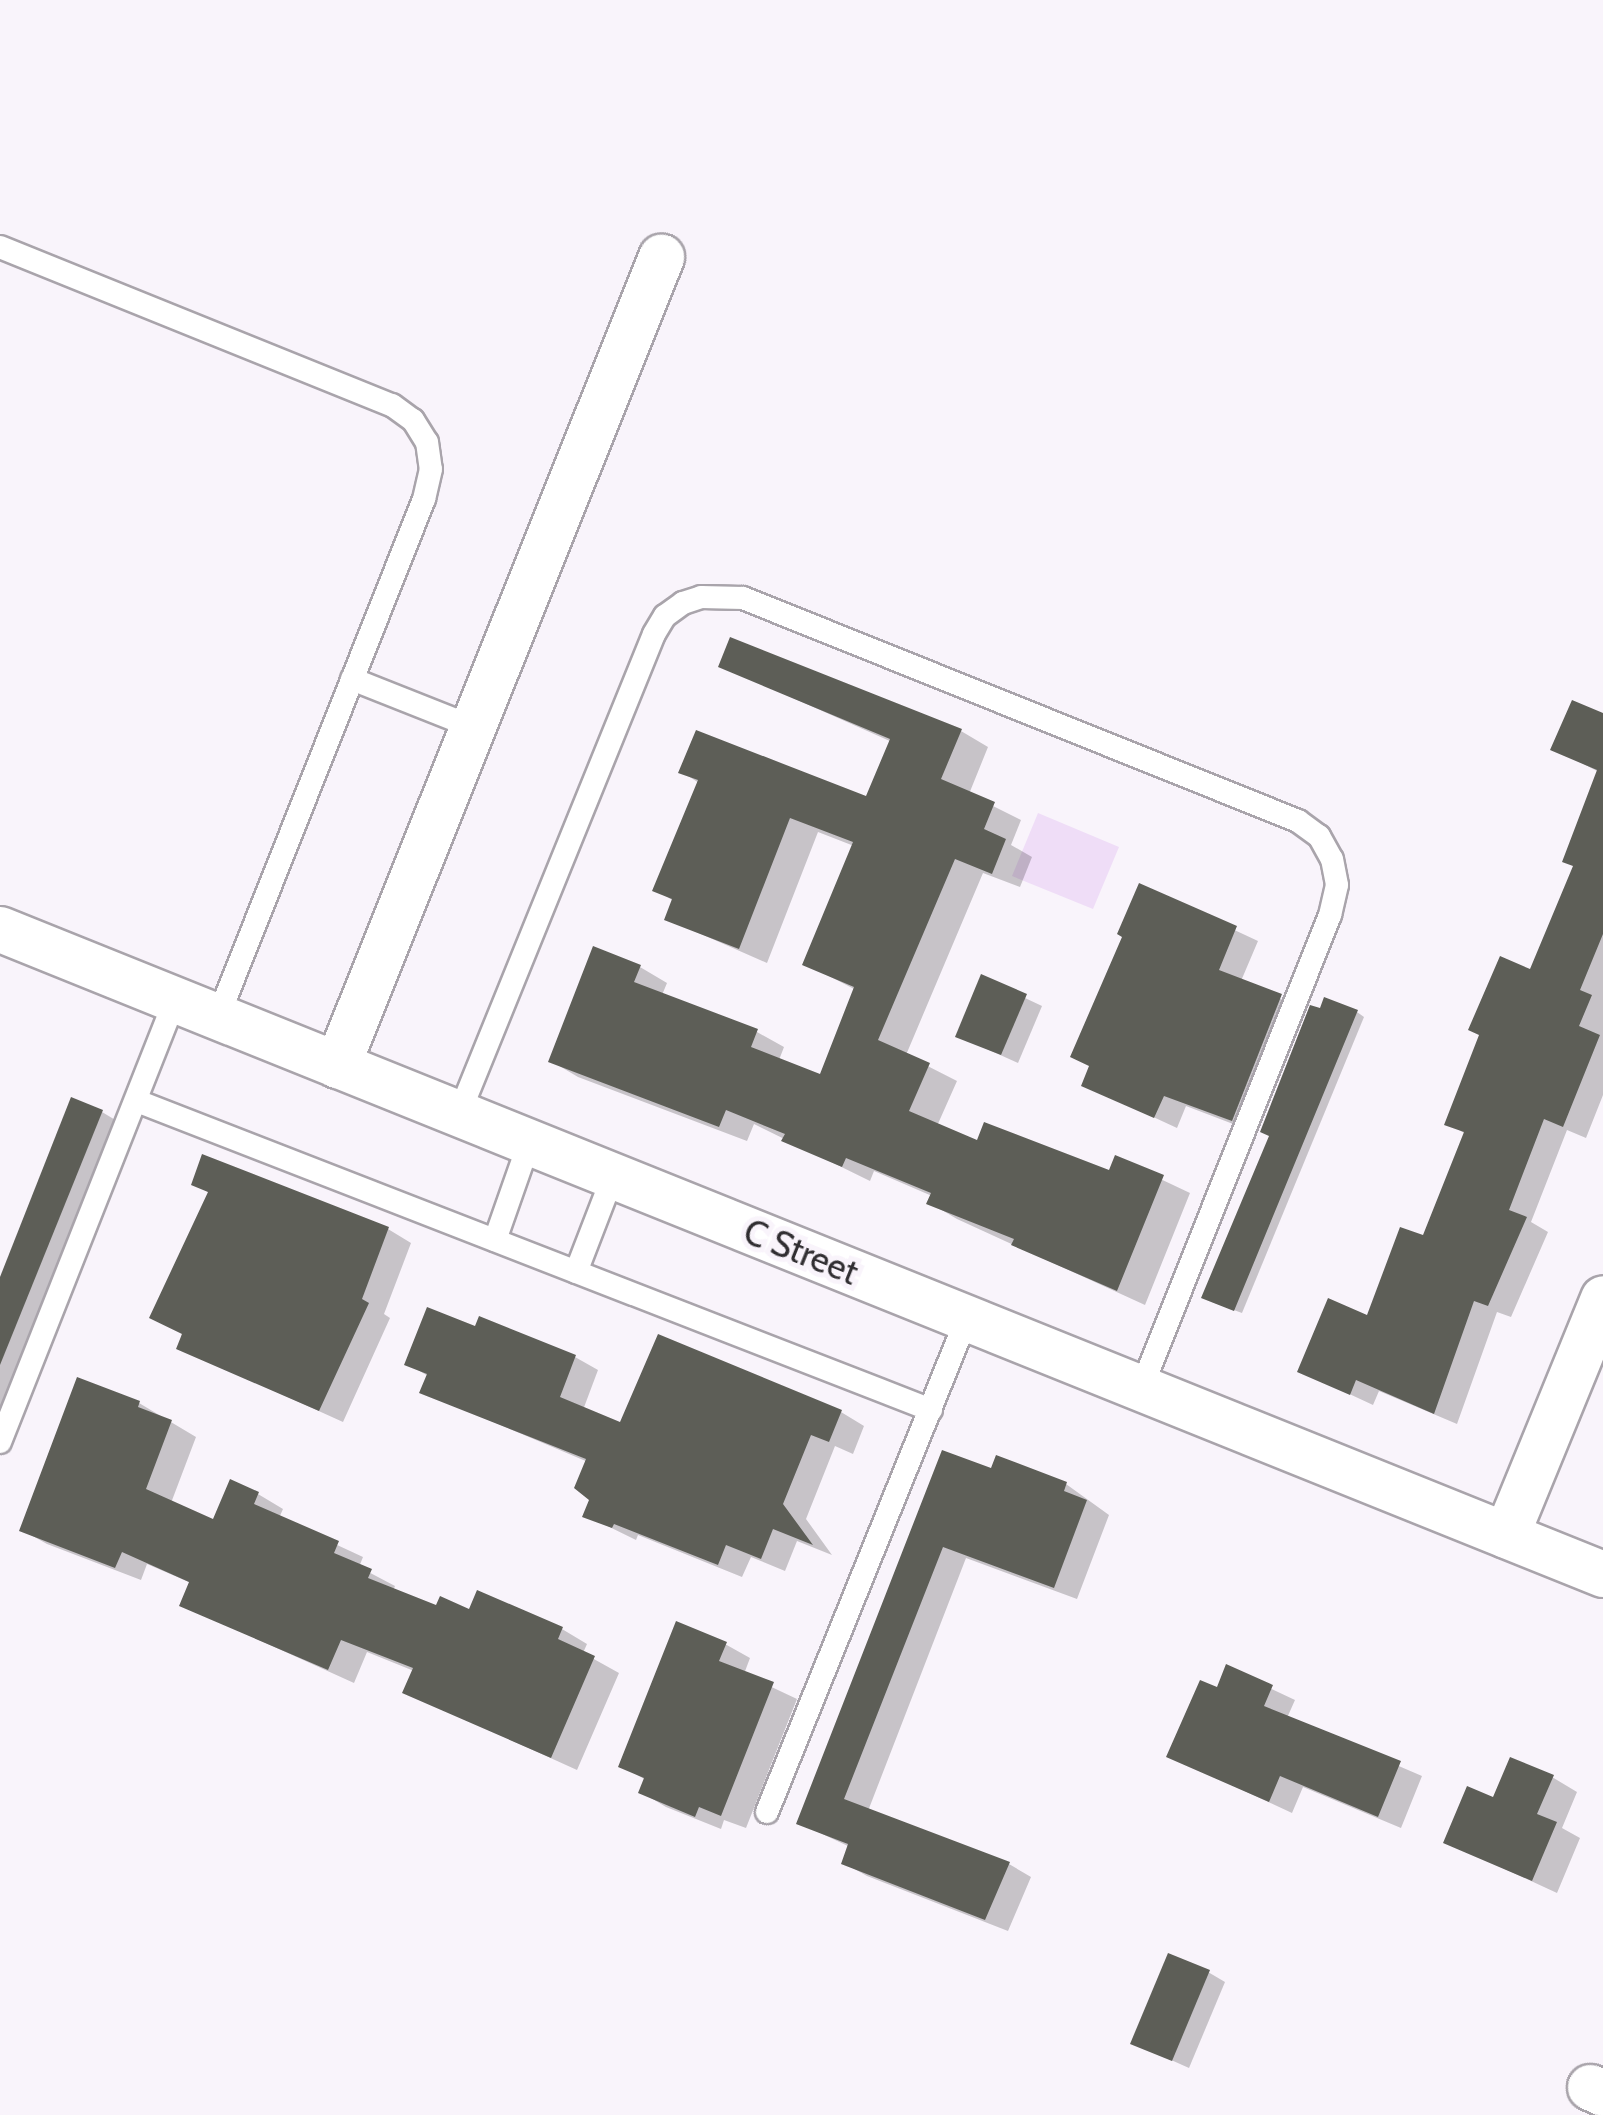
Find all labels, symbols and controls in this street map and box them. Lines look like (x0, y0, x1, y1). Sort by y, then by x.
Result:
street label: C Street (738, 1210, 864, 1294)

